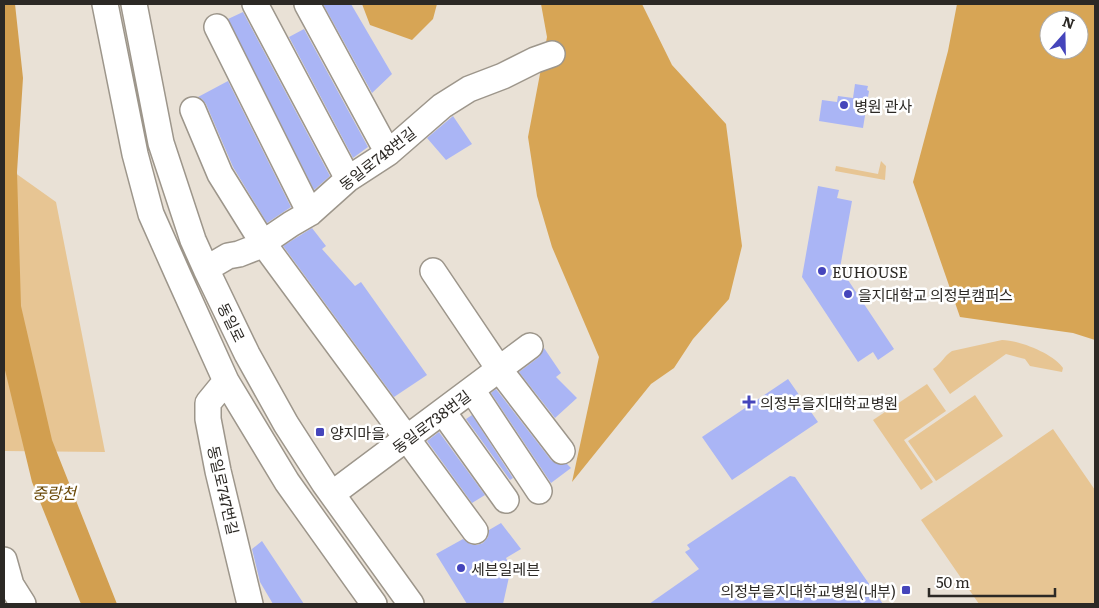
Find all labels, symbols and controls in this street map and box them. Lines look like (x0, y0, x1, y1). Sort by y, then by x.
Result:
north arrow (1039, 10, 1089, 60)
text: N (1060, 10, 1078, 33)
place label: 병원 관사 (854, 94, 912, 117)
marker: 병원 관사 (838, 99, 850, 111)
street label: 동일로748번길 (334, 121, 420, 195)
place label: EUHOUSE (832, 260, 908, 283)
marker: EUHOUSE (816, 265, 828, 277)
place label: 을지대학교 의정부캠퍼스 (858, 283, 1013, 306)
marker: 을지대학교 의정부캠퍼스 (842, 288, 854, 300)
street label: 동일로 (213, 298, 251, 346)
street label: 동일로738번길 (387, 384, 475, 458)
place label: 의정부을지대학교병원 (760, 391, 898, 414)
marker: 의정부을지대학교병원 (742, 395, 756, 409)
place label: 양지마을 (330, 421, 385, 444)
marker: 양지마을 (314, 426, 326, 438)
street label: 동일로747번길 (203, 443, 245, 537)
water label: 중랑천 (32, 480, 78, 504)
place label: 세븐일레븐 (471, 557, 540, 580)
marker: 세븐일레븐 (455, 562, 467, 574)
scale bar (929, 566, 1055, 598)
text: 50 m (936, 570, 970, 593)
place label: 의정부을지대학교병원(내부) (720, 579, 896, 602)
marker: 의정부을지대학교병원(내부) (900, 584, 912, 596)

